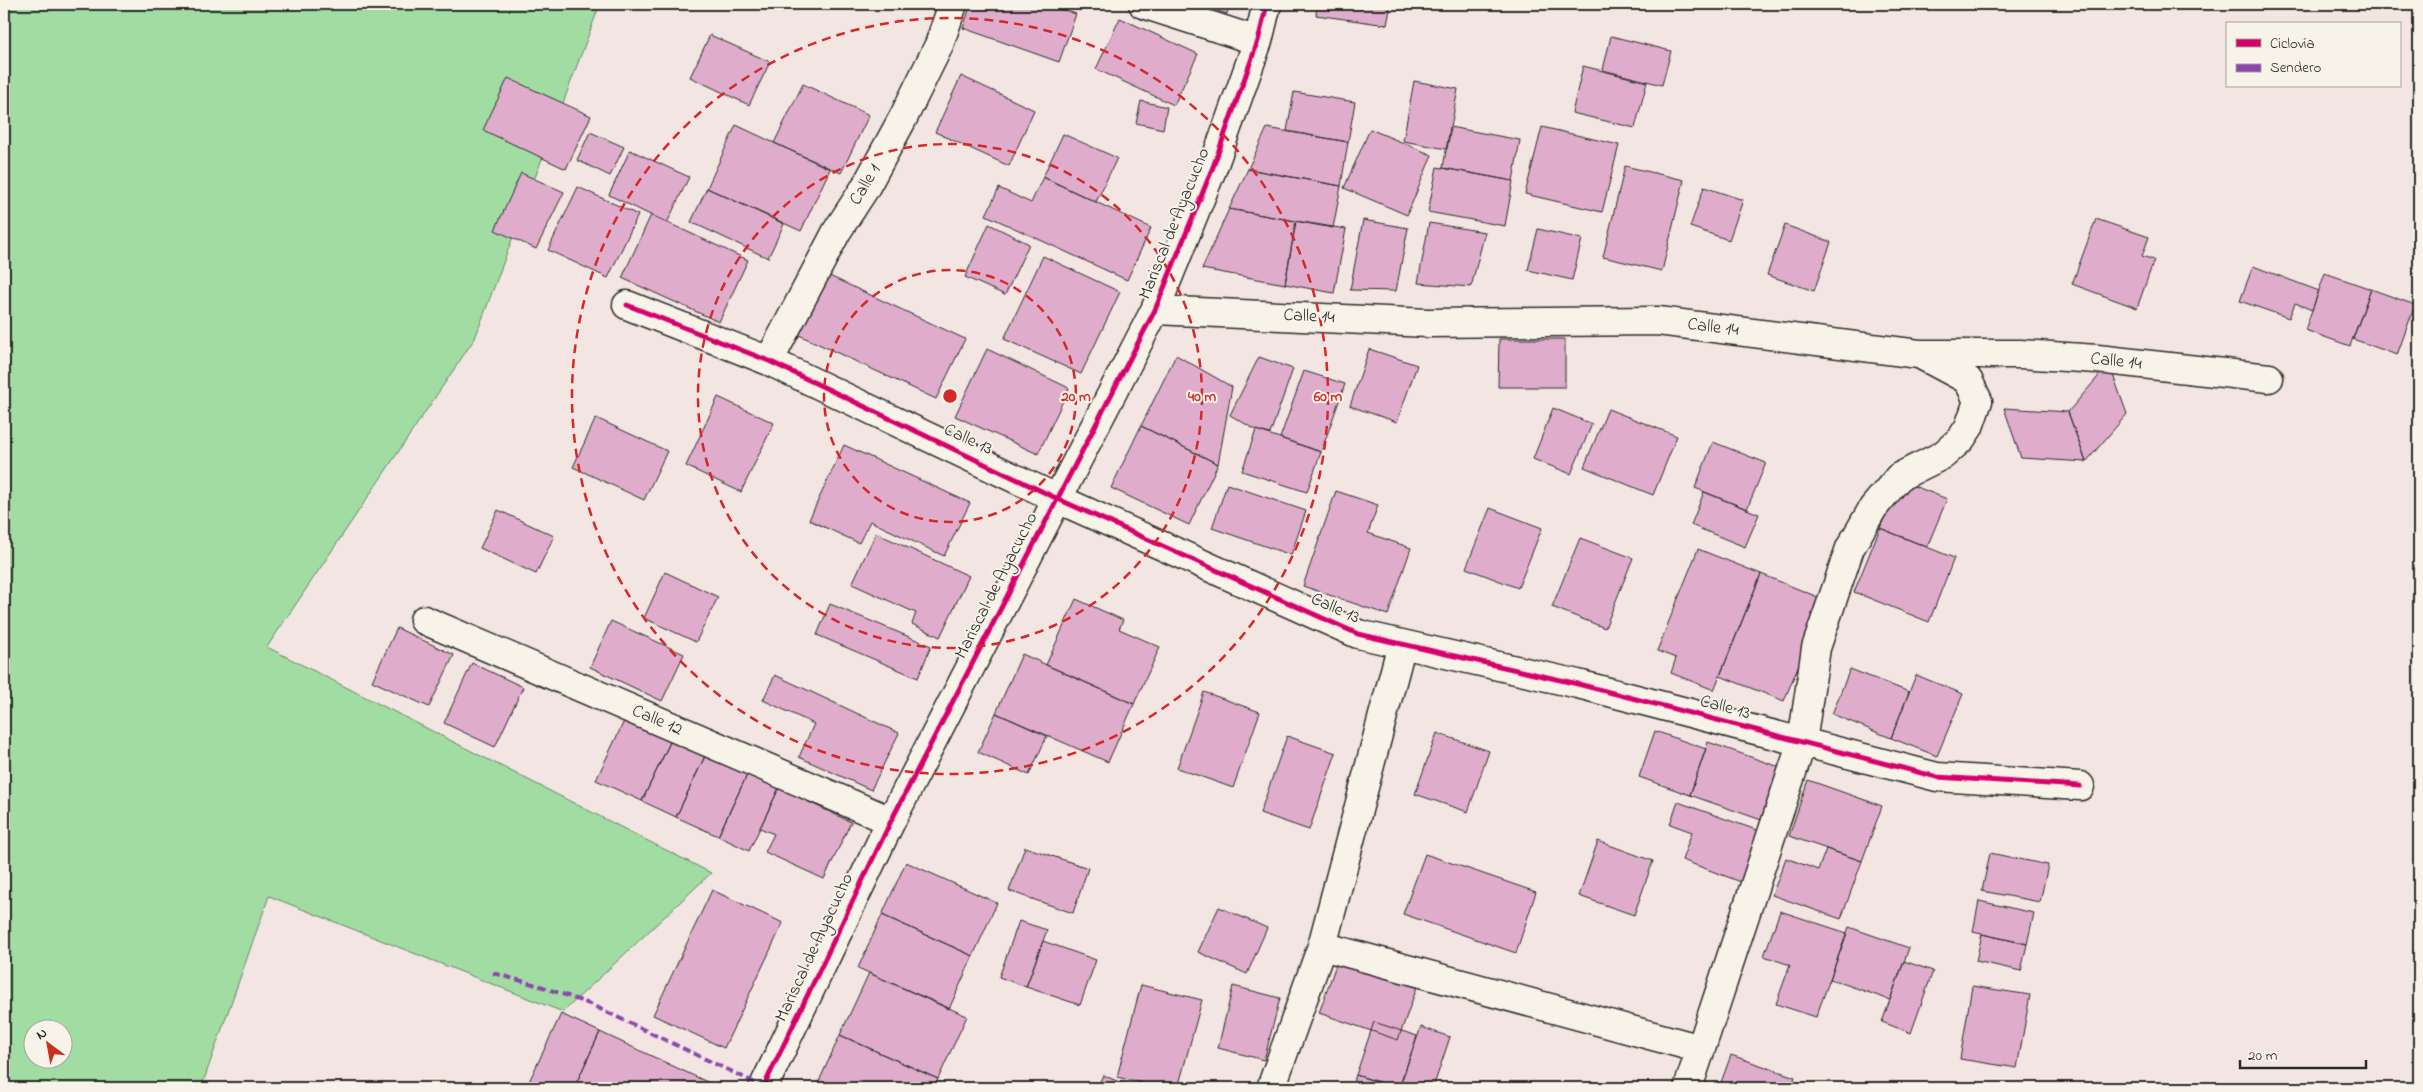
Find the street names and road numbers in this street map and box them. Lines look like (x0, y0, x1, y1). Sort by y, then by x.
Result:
street label: Mariscal de Ayacucho (1133, 144, 1217, 304)
street label: Calle 1 (844, 159, 889, 211)
street label: Calle 14 (1283, 303, 1336, 331)
street label: Calle 14 (1686, 312, 1741, 344)
street label: Calle 14 (2089, 346, 2143, 378)
street label: Calle 13 (939, 417, 997, 463)
street label: Mariscal de Ayacucho (949, 508, 1045, 664)
street label: Calle 13 (1306, 587, 1364, 631)
street label: Calle 13 (1697, 689, 1753, 727)
street label: Calle 12 (628, 699, 686, 743)
street label: Mariscal de Ayacucho (769, 869, 861, 1027)

